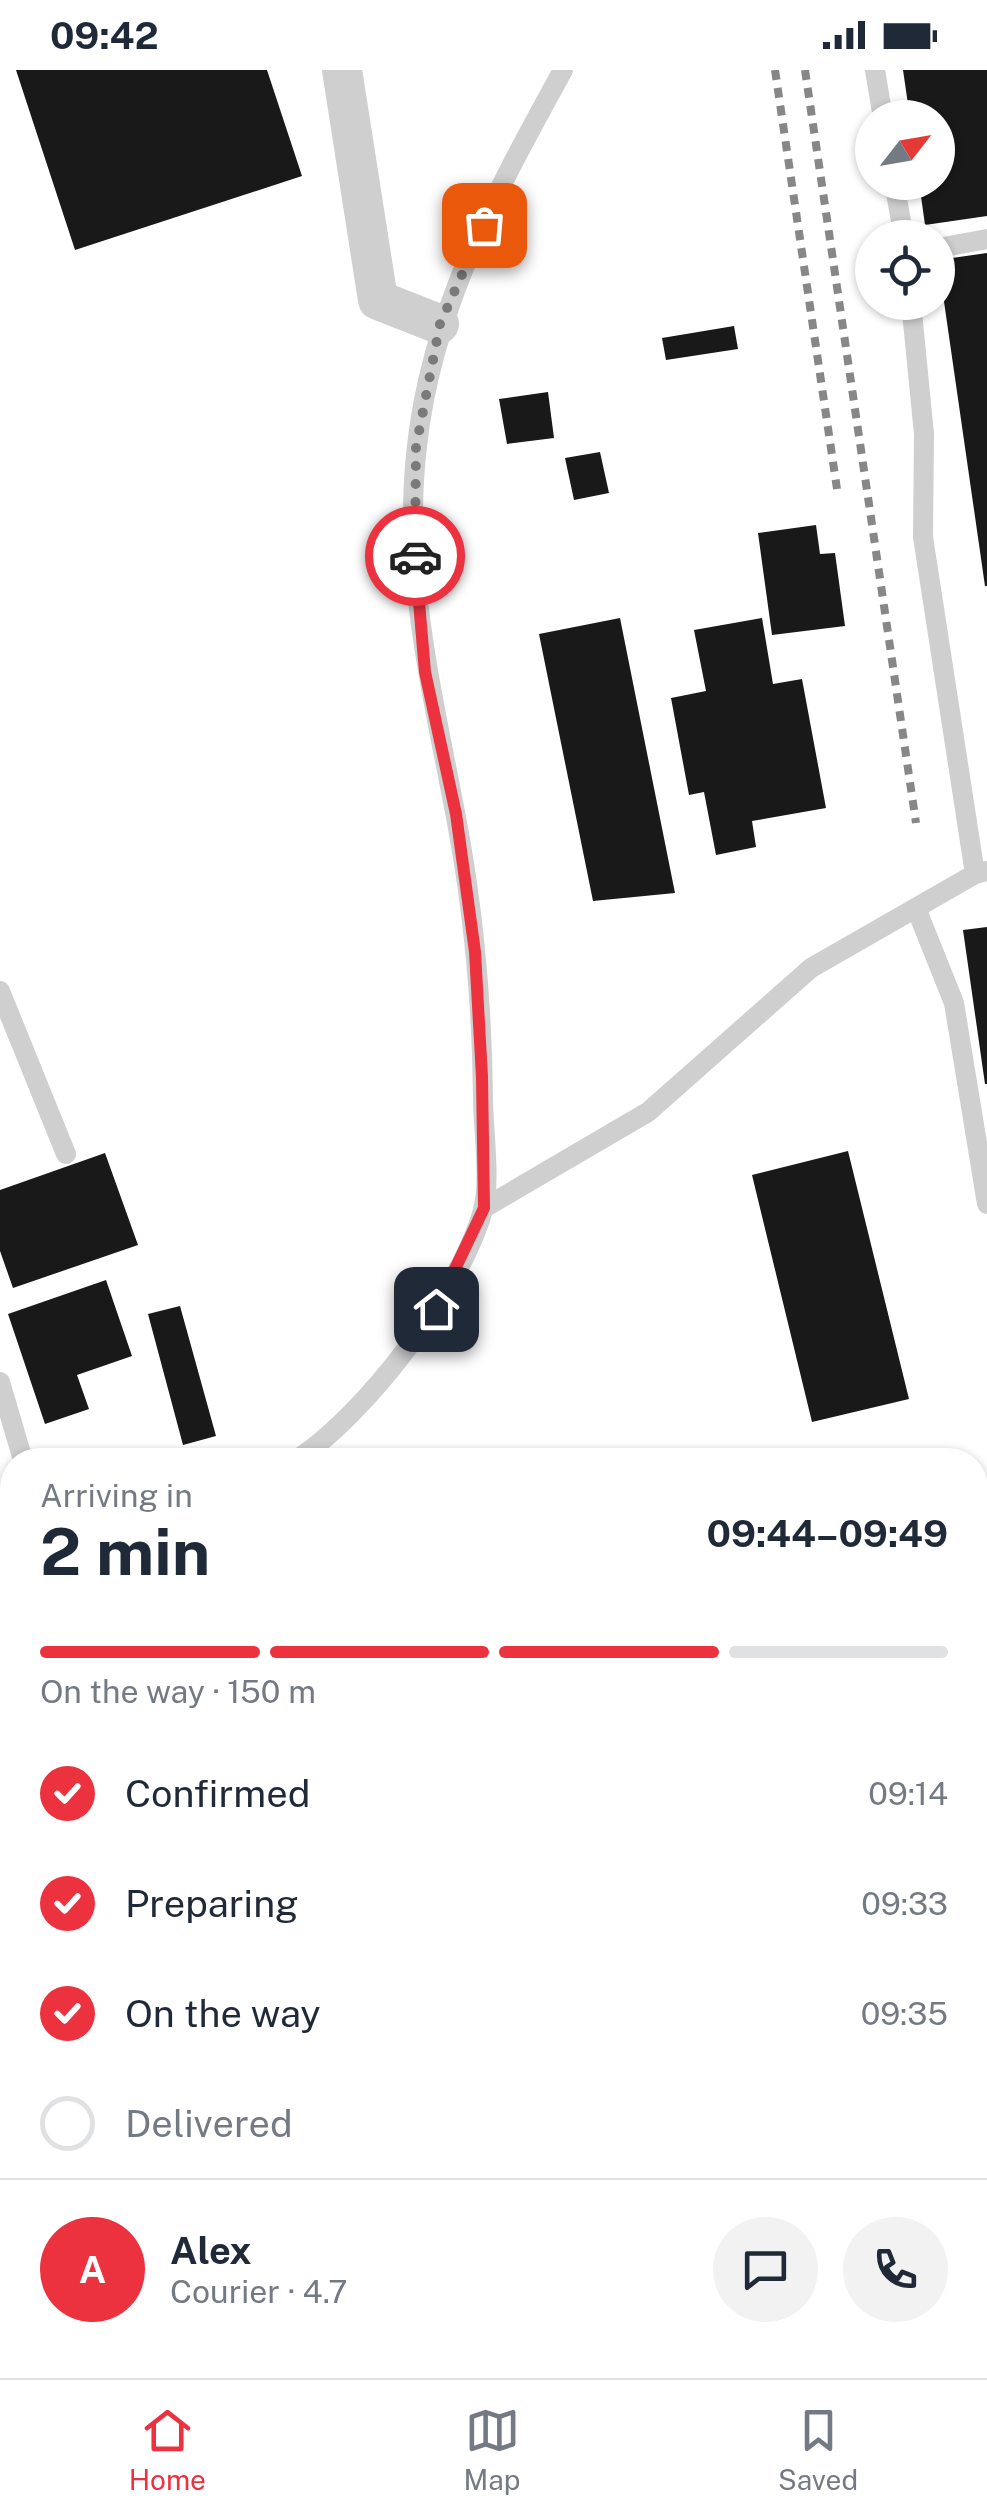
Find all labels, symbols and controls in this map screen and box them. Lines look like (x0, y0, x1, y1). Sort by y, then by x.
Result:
text: 09:42 (50, 13, 159, 58)
north arrow (855, 100, 955, 200)
map controls (855, 100, 955, 320)
pin (442, 183, 527, 268)
icon: bag (457, 198, 512, 253)
button: locate (855, 220, 955, 320)
courier (365, 506, 465, 606)
icon: car (388, 529, 443, 584)
pin (394, 1267, 479, 1352)
icon: home (409, 1282, 464, 1337)
text: Arriving in (40, 1477, 193, 1514)
text: 09:44–09:49 (707, 1511, 948, 1556)
text: 2 min (40, 1513, 210, 1590)
text: On the way · 150 m (40, 1673, 316, 1710)
icon: check (40, 1766, 95, 1821)
text: Confirmed (125, 1771, 310, 1816)
text: 09:14 (868, 1775, 948, 1812)
icon: check (40, 1876, 95, 1931)
text: Preparing (125, 1881, 299, 1926)
text: 09:33 (861, 1885, 948, 1922)
icon: check (40, 1986, 95, 2041)
text: On the way (125, 1991, 321, 2036)
text: 09:35 (861, 1995, 948, 2032)
text: Delivered (125, 2101, 293, 2146)
button: chat (713, 2217, 818, 2322)
button: phone (843, 2217, 948, 2322)
text: Alex (170, 2228, 252, 2273)
text: A (79, 2247, 106, 2292)
text: Courier · 4.7 (170, 2273, 347, 2310)
tab: Home (129, 2403, 206, 2496)
tab: Map (464, 2403, 520, 2496)
tab: Saved (778, 2403, 858, 2496)

